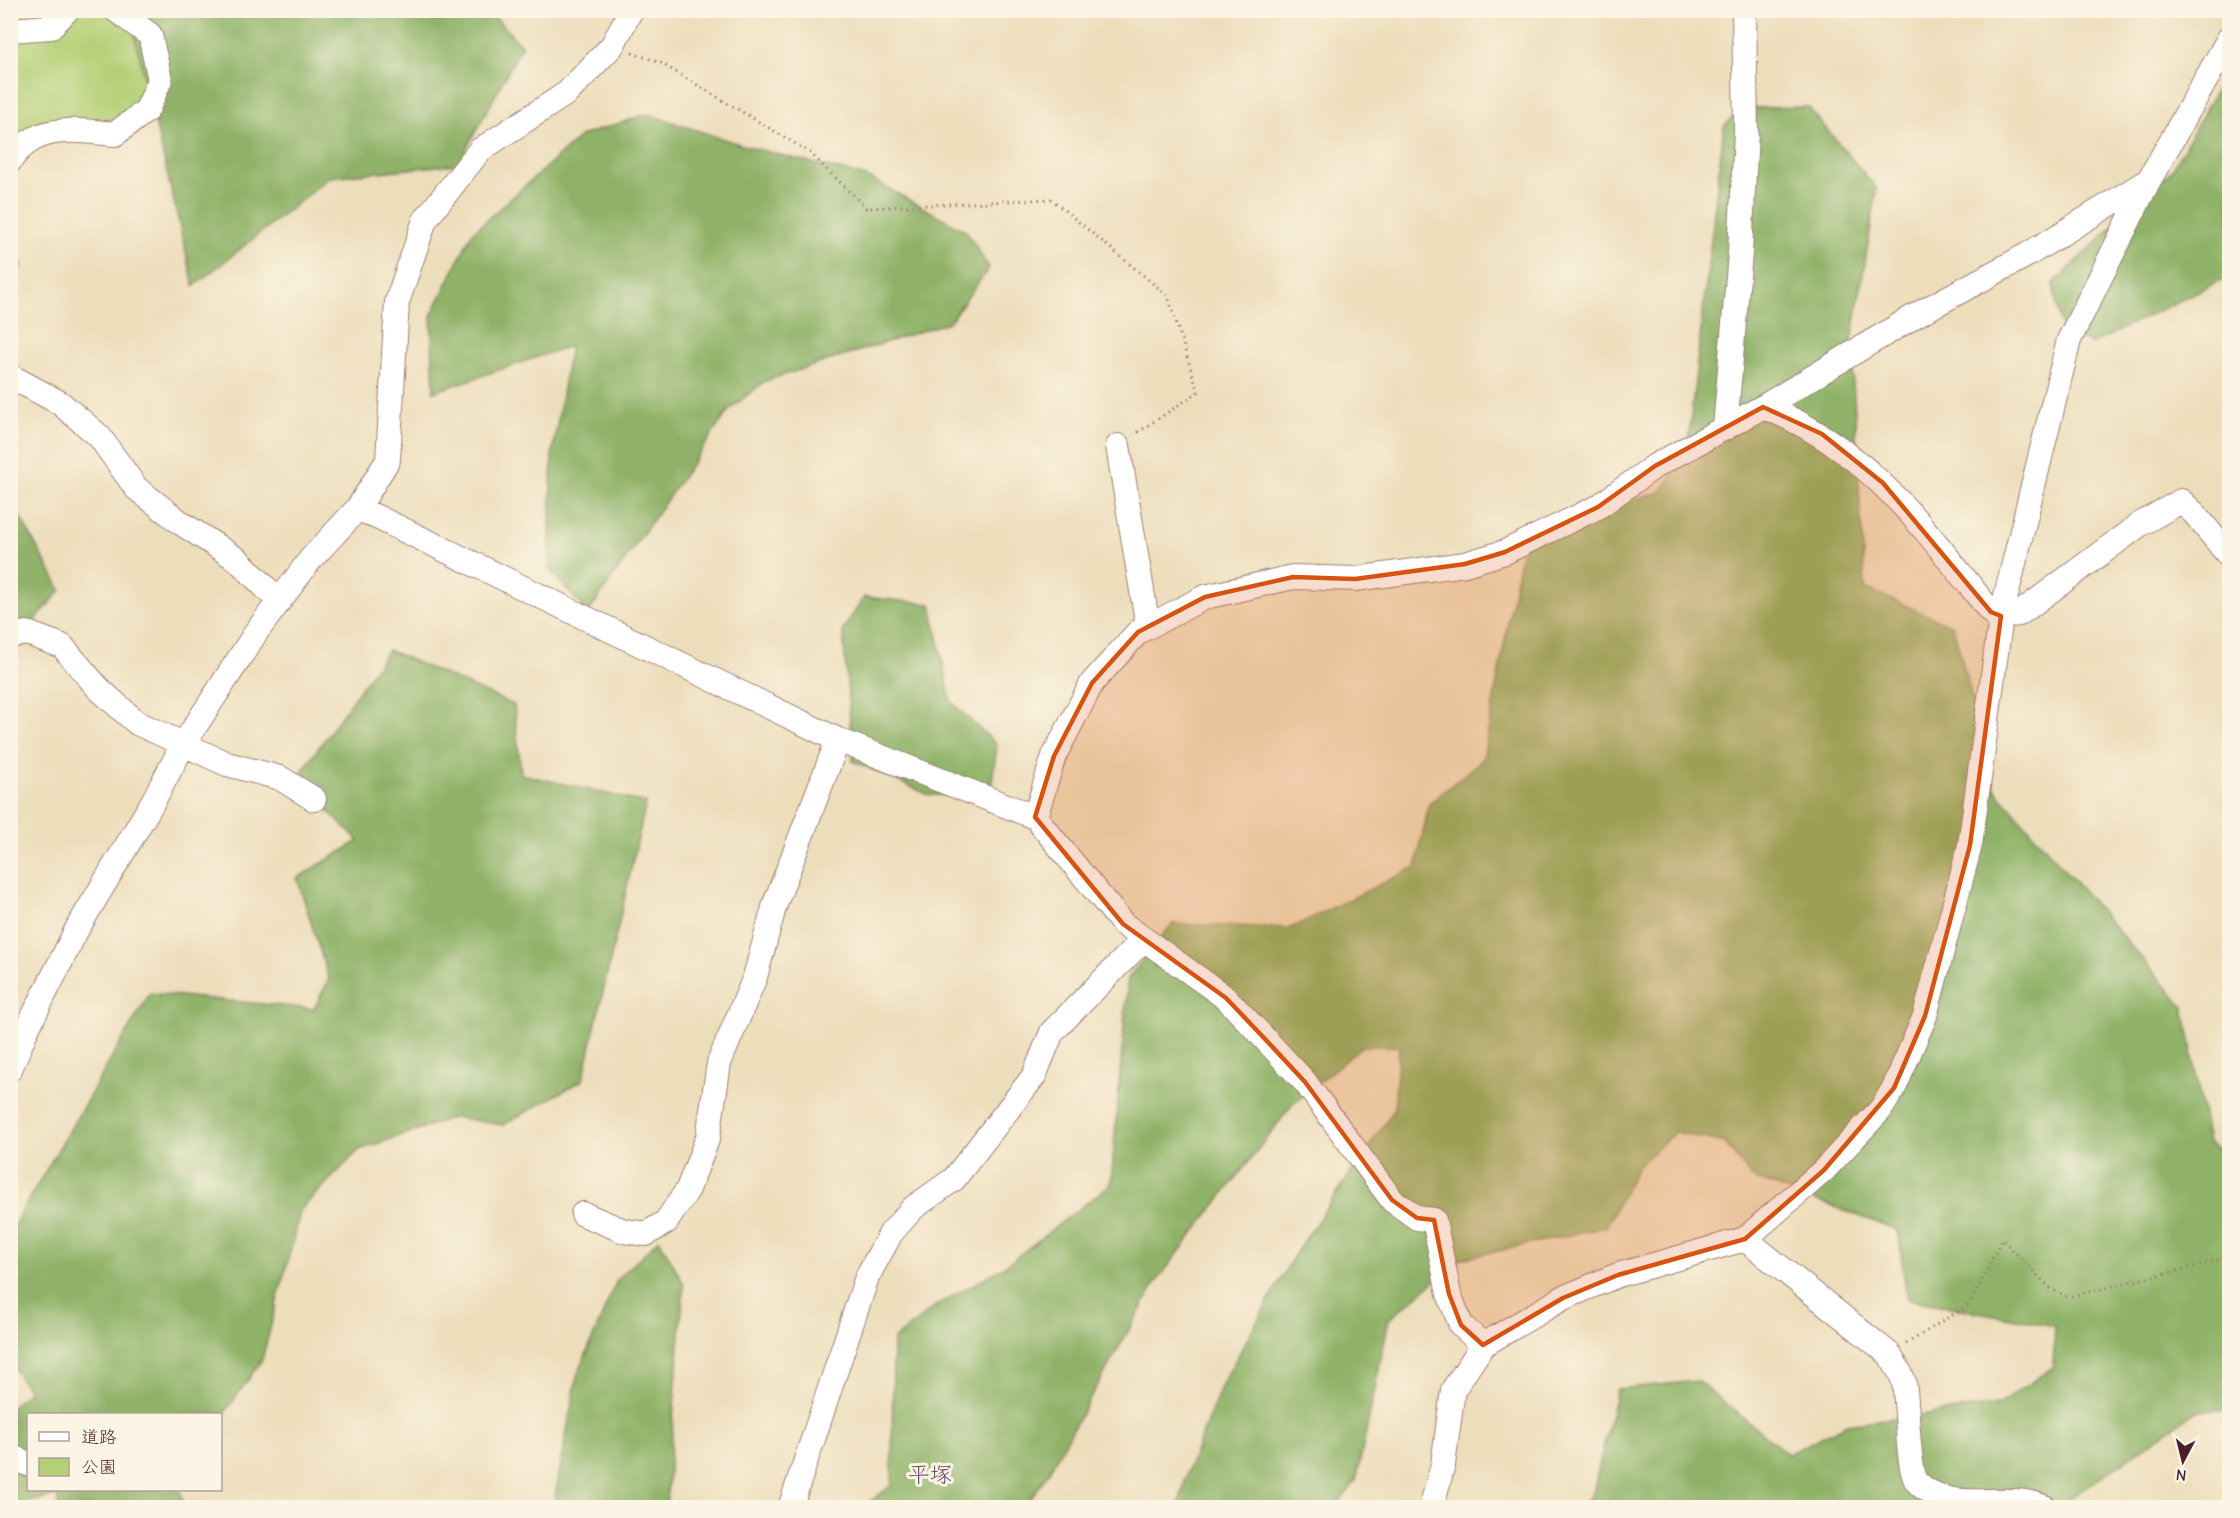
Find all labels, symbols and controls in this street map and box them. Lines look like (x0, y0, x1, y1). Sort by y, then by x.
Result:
legend (27, 1413, 222, 1491)
text: 道路 (81, 1427, 117, 1448)
north arrow (2153, 1431, 2213, 1491)
text: 公園 (81, 1457, 117, 1478)
district label: 平塚 (908, 1462, 952, 1488)
text: N (2175, 1465, 2188, 1484)

